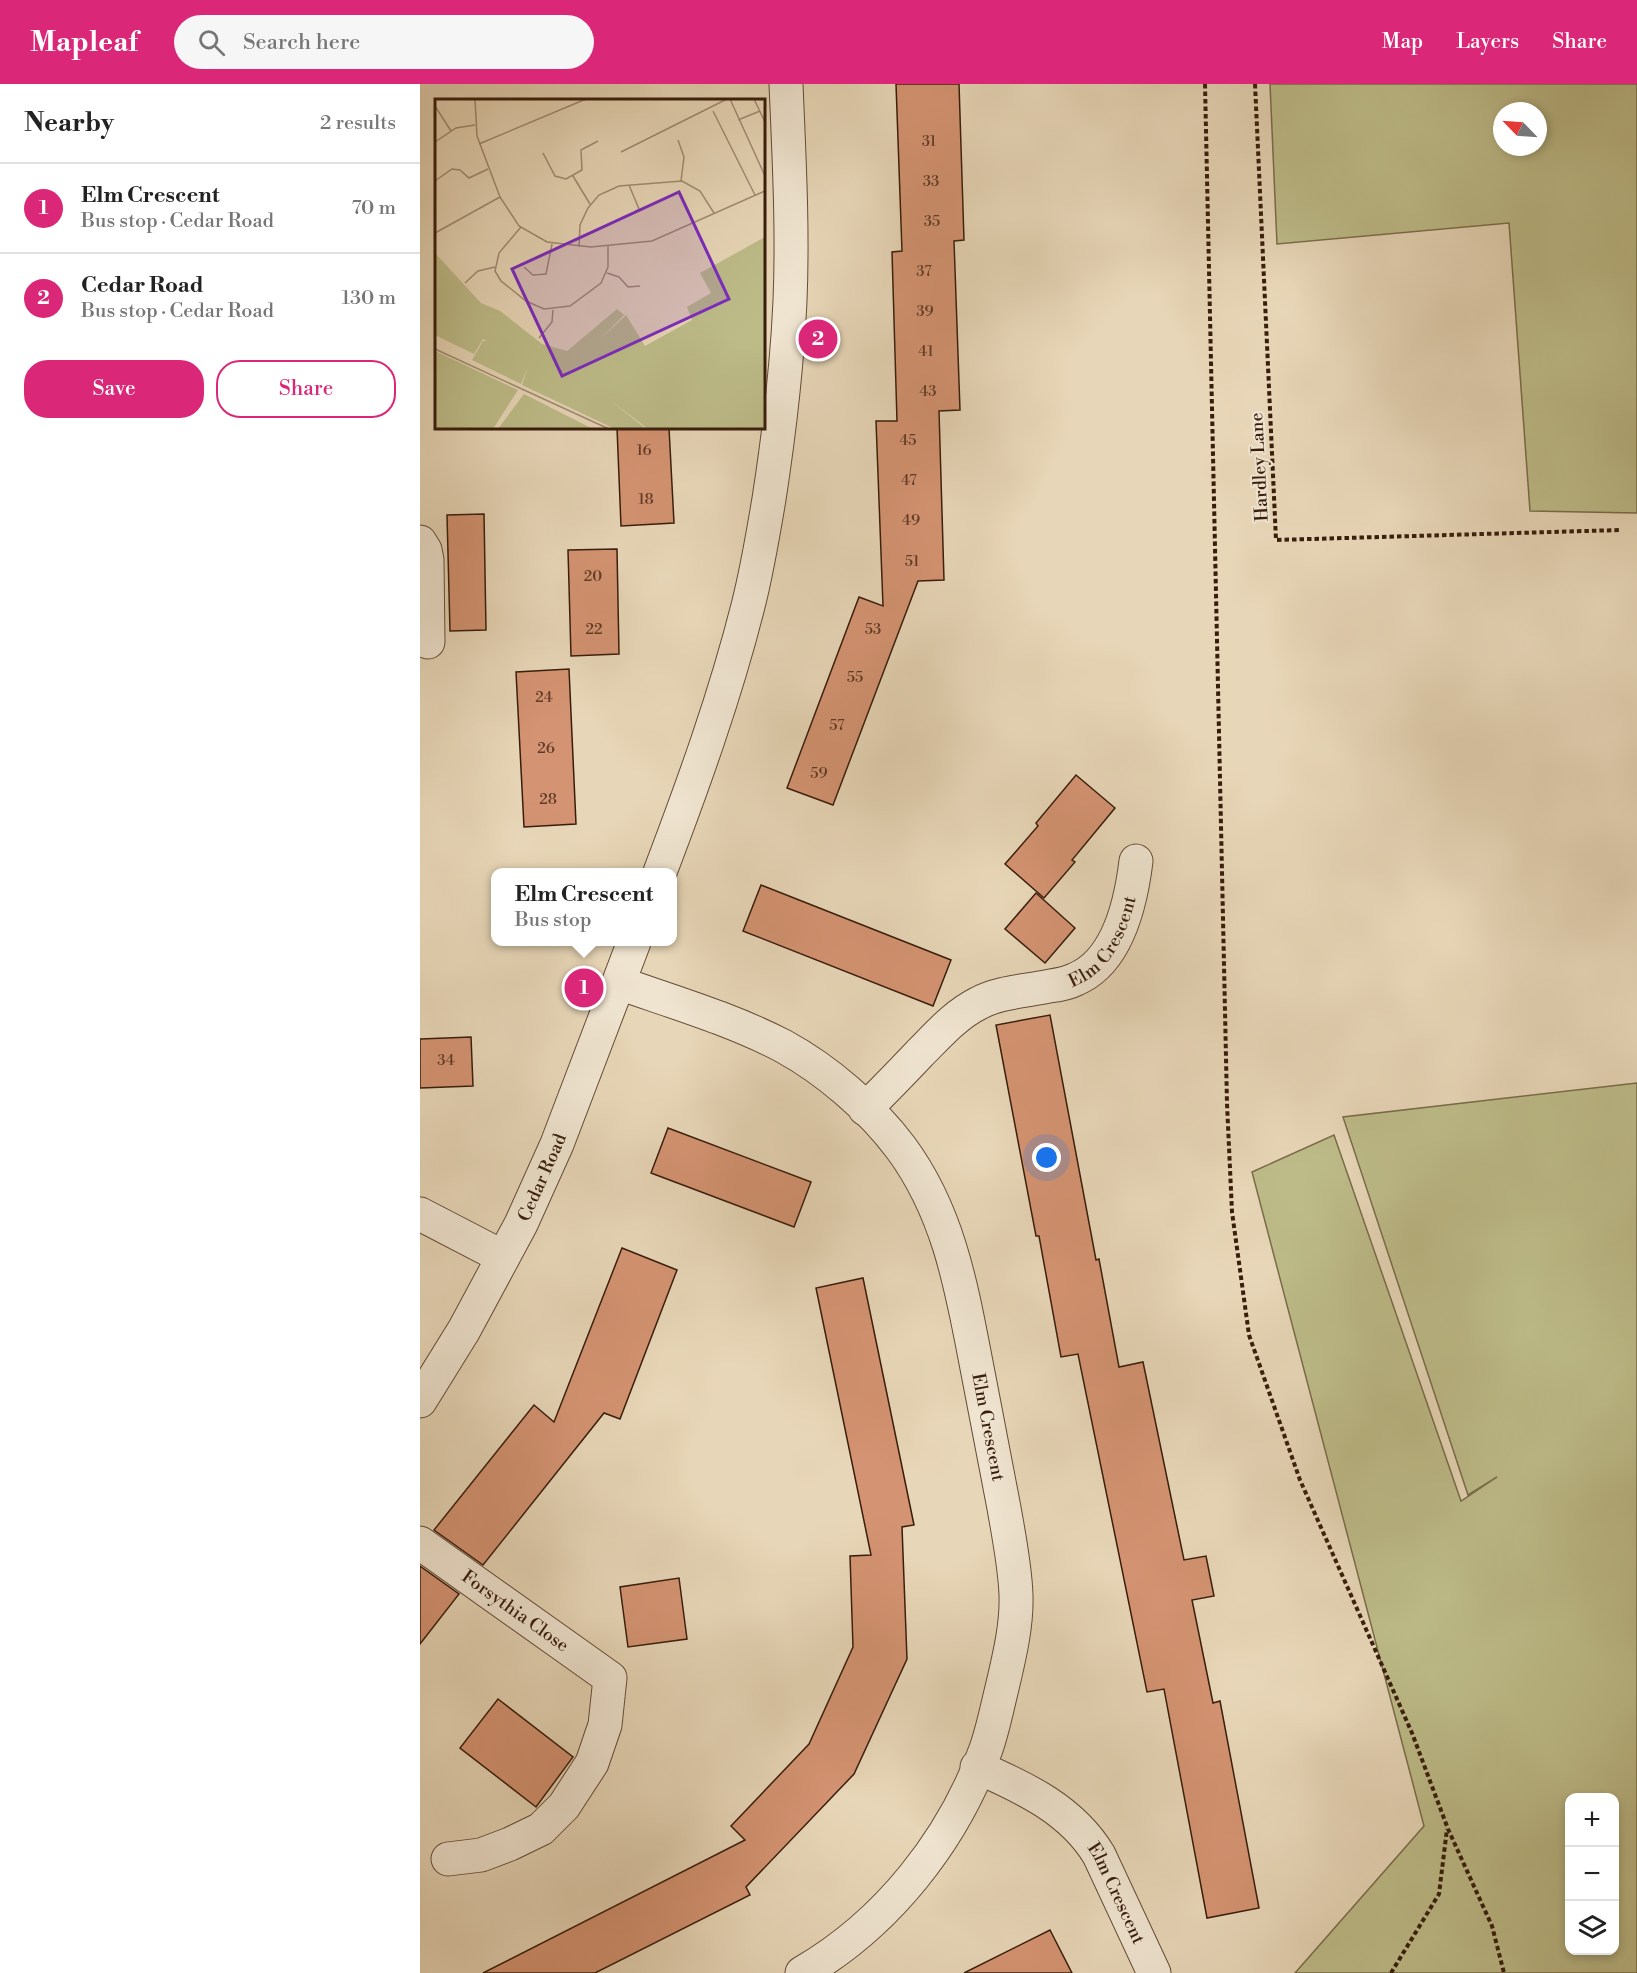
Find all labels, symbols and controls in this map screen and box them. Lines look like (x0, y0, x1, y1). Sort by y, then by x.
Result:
search box (174, 15, 594, 69)
text: Mapleaf (30, 25, 138, 60)
icon: search (195, 26, 228, 59)
text: Search here (243, 29, 360, 56)
text: Map (1382, 29, 1423, 55)
text: Layers (1456, 29, 1519, 55)
text: Share (1552, 29, 1607, 55)
inset map (435, 99, 765, 429)
north arrow (1493, 102, 1547, 156)
text: Nearby (24, 107, 114, 139)
text: 2 results (320, 111, 396, 136)
house number: 31 (922, 132, 937, 151)
house number: 33 (923, 172, 939, 191)
text: Elm Crescent (81, 182, 220, 209)
text: 1 (39, 196, 48, 221)
text: 70 m (352, 196, 396, 221)
text: Bus stop · Cedar Road (81, 209, 274, 234)
house number: 35 (924, 212, 940, 231)
house number: 37 (916, 262, 932, 281)
text: Cedar Road (81, 272, 204, 299)
text: 2 (37, 286, 50, 311)
text: 130 m (341, 286, 396, 311)
text: Bus stop · Cedar Road (81, 299, 274, 324)
house number: 39 (916, 302, 934, 321)
pin: 2 (798, 316, 838, 362)
house number: 41 (918, 342, 934, 361)
button: Save (24, 360, 204, 418)
button: Share (216, 360, 396, 418)
house number: 43 (919, 382, 937, 401)
street label: Hardley Lane (1245, 412, 1274, 522)
house number: 45 (899, 431, 917, 450)
house number: 16 (636, 441, 652, 460)
house number: 47 (901, 471, 917, 490)
house number: 18 (638, 490, 654, 509)
house number: 49 (902, 511, 920, 530)
house number: 51 (905, 552, 920, 571)
house number: 20 (584, 567, 602, 586)
house number: 22 (585, 620, 603, 639)
house number: 53 (865, 620, 881, 639)
house number: 55 (847, 668, 863, 687)
house number: 24 (535, 688, 553, 707)
house number: 57 (829, 716, 845, 735)
house number: 26 (537, 739, 555, 758)
house number: 59 (810, 764, 828, 783)
house number: 28 (539, 790, 557, 809)
popup (491, 868, 677, 946)
text: Elm Crescent (515, 881, 653, 908)
street label: Elm Crescent (1065, 893, 1142, 993)
text: Bus stop (515, 908, 592, 933)
pin: 1 (564, 966, 604, 1010)
house number: 34 (437, 1051, 455, 1070)
street label: Cedar Road (513, 1130, 572, 1225)
your location (1032, 1143, 1061, 1172)
street label: Elm Crescent (966, 1371, 1010, 1484)
street label: Forsythia Close (457, 1565, 573, 1657)
map controls (1565, 1793, 1619, 1955)
button: + (1565, 1793, 1619, 1847)
street label: Elm Crescent (1082, 1838, 1150, 1948)
button: − (1565, 1847, 1619, 1901)
button: layers (1565, 1901, 1619, 1955)

